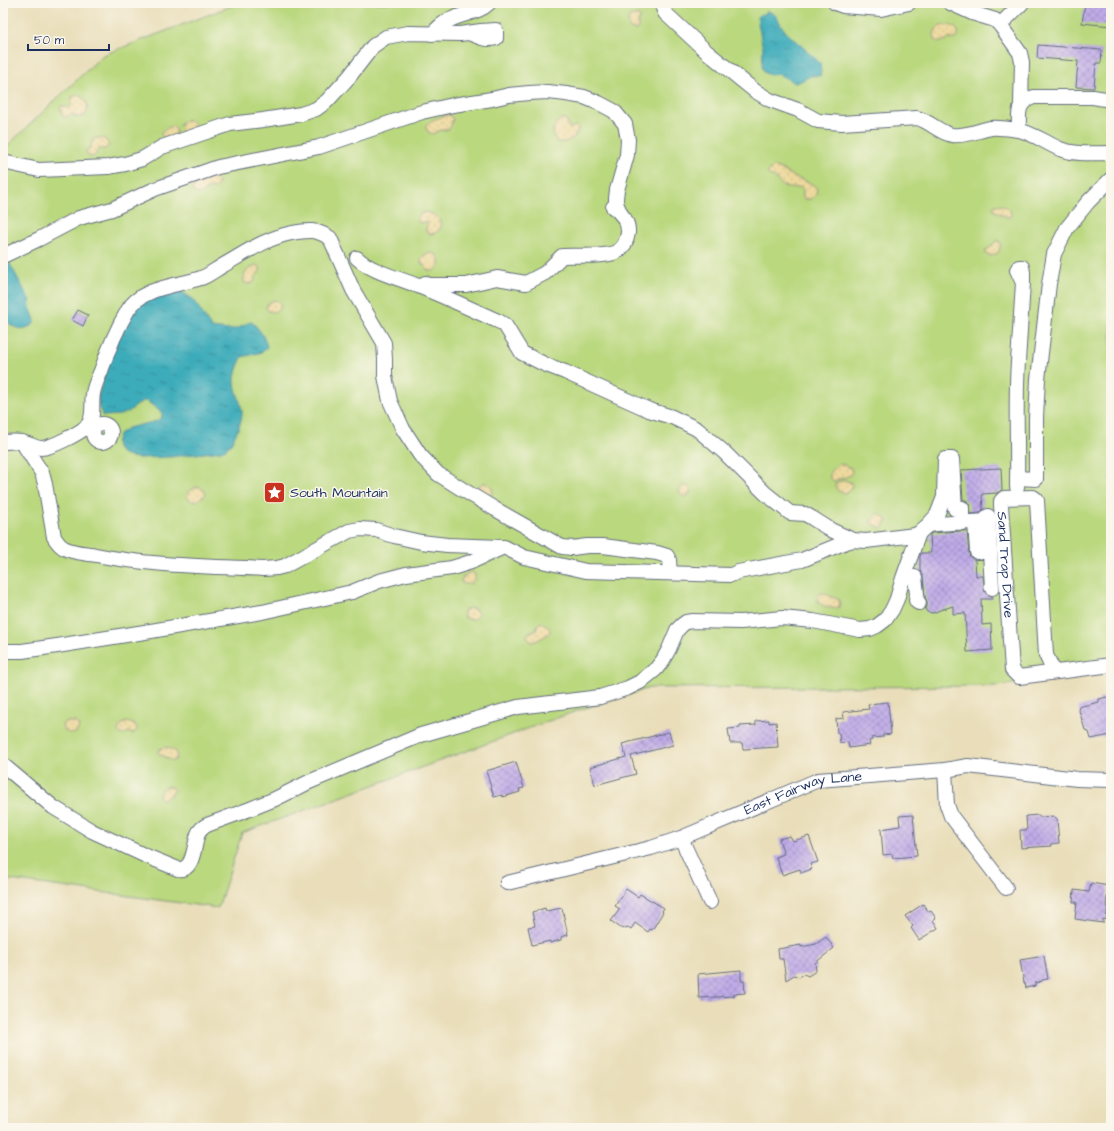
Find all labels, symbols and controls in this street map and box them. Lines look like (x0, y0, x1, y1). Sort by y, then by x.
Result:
scale bar (28, 26, 109, 52)
text: 50 m (34, 32, 65, 49)
place icon: South Mountain (262, 480, 288, 506)
place label: South Mountain (290, 483, 388, 503)
street label: Sand Trap Drive (991, 511, 1019, 619)
street label: East Fairway Lane (741, 767, 863, 820)

